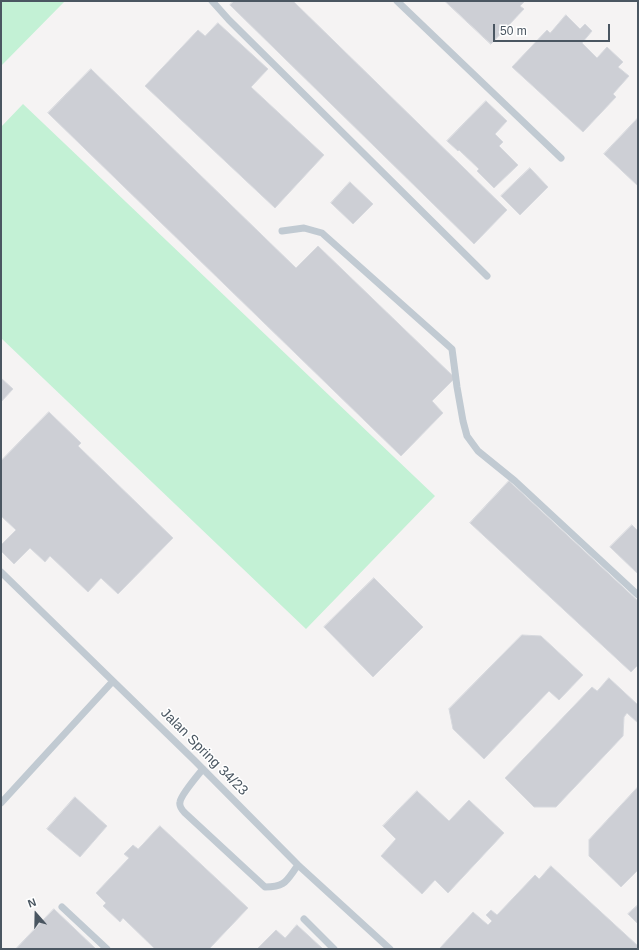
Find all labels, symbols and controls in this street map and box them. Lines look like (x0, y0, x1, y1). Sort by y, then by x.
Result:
scale bar (495, 16, 612, 42)
text: 50 m (500, 24, 527, 38)
street label: Jalan Spring 34/23 (157, 705, 251, 799)
north arrow (16, 894, 56, 934)
text: N (26, 896, 38, 910)

